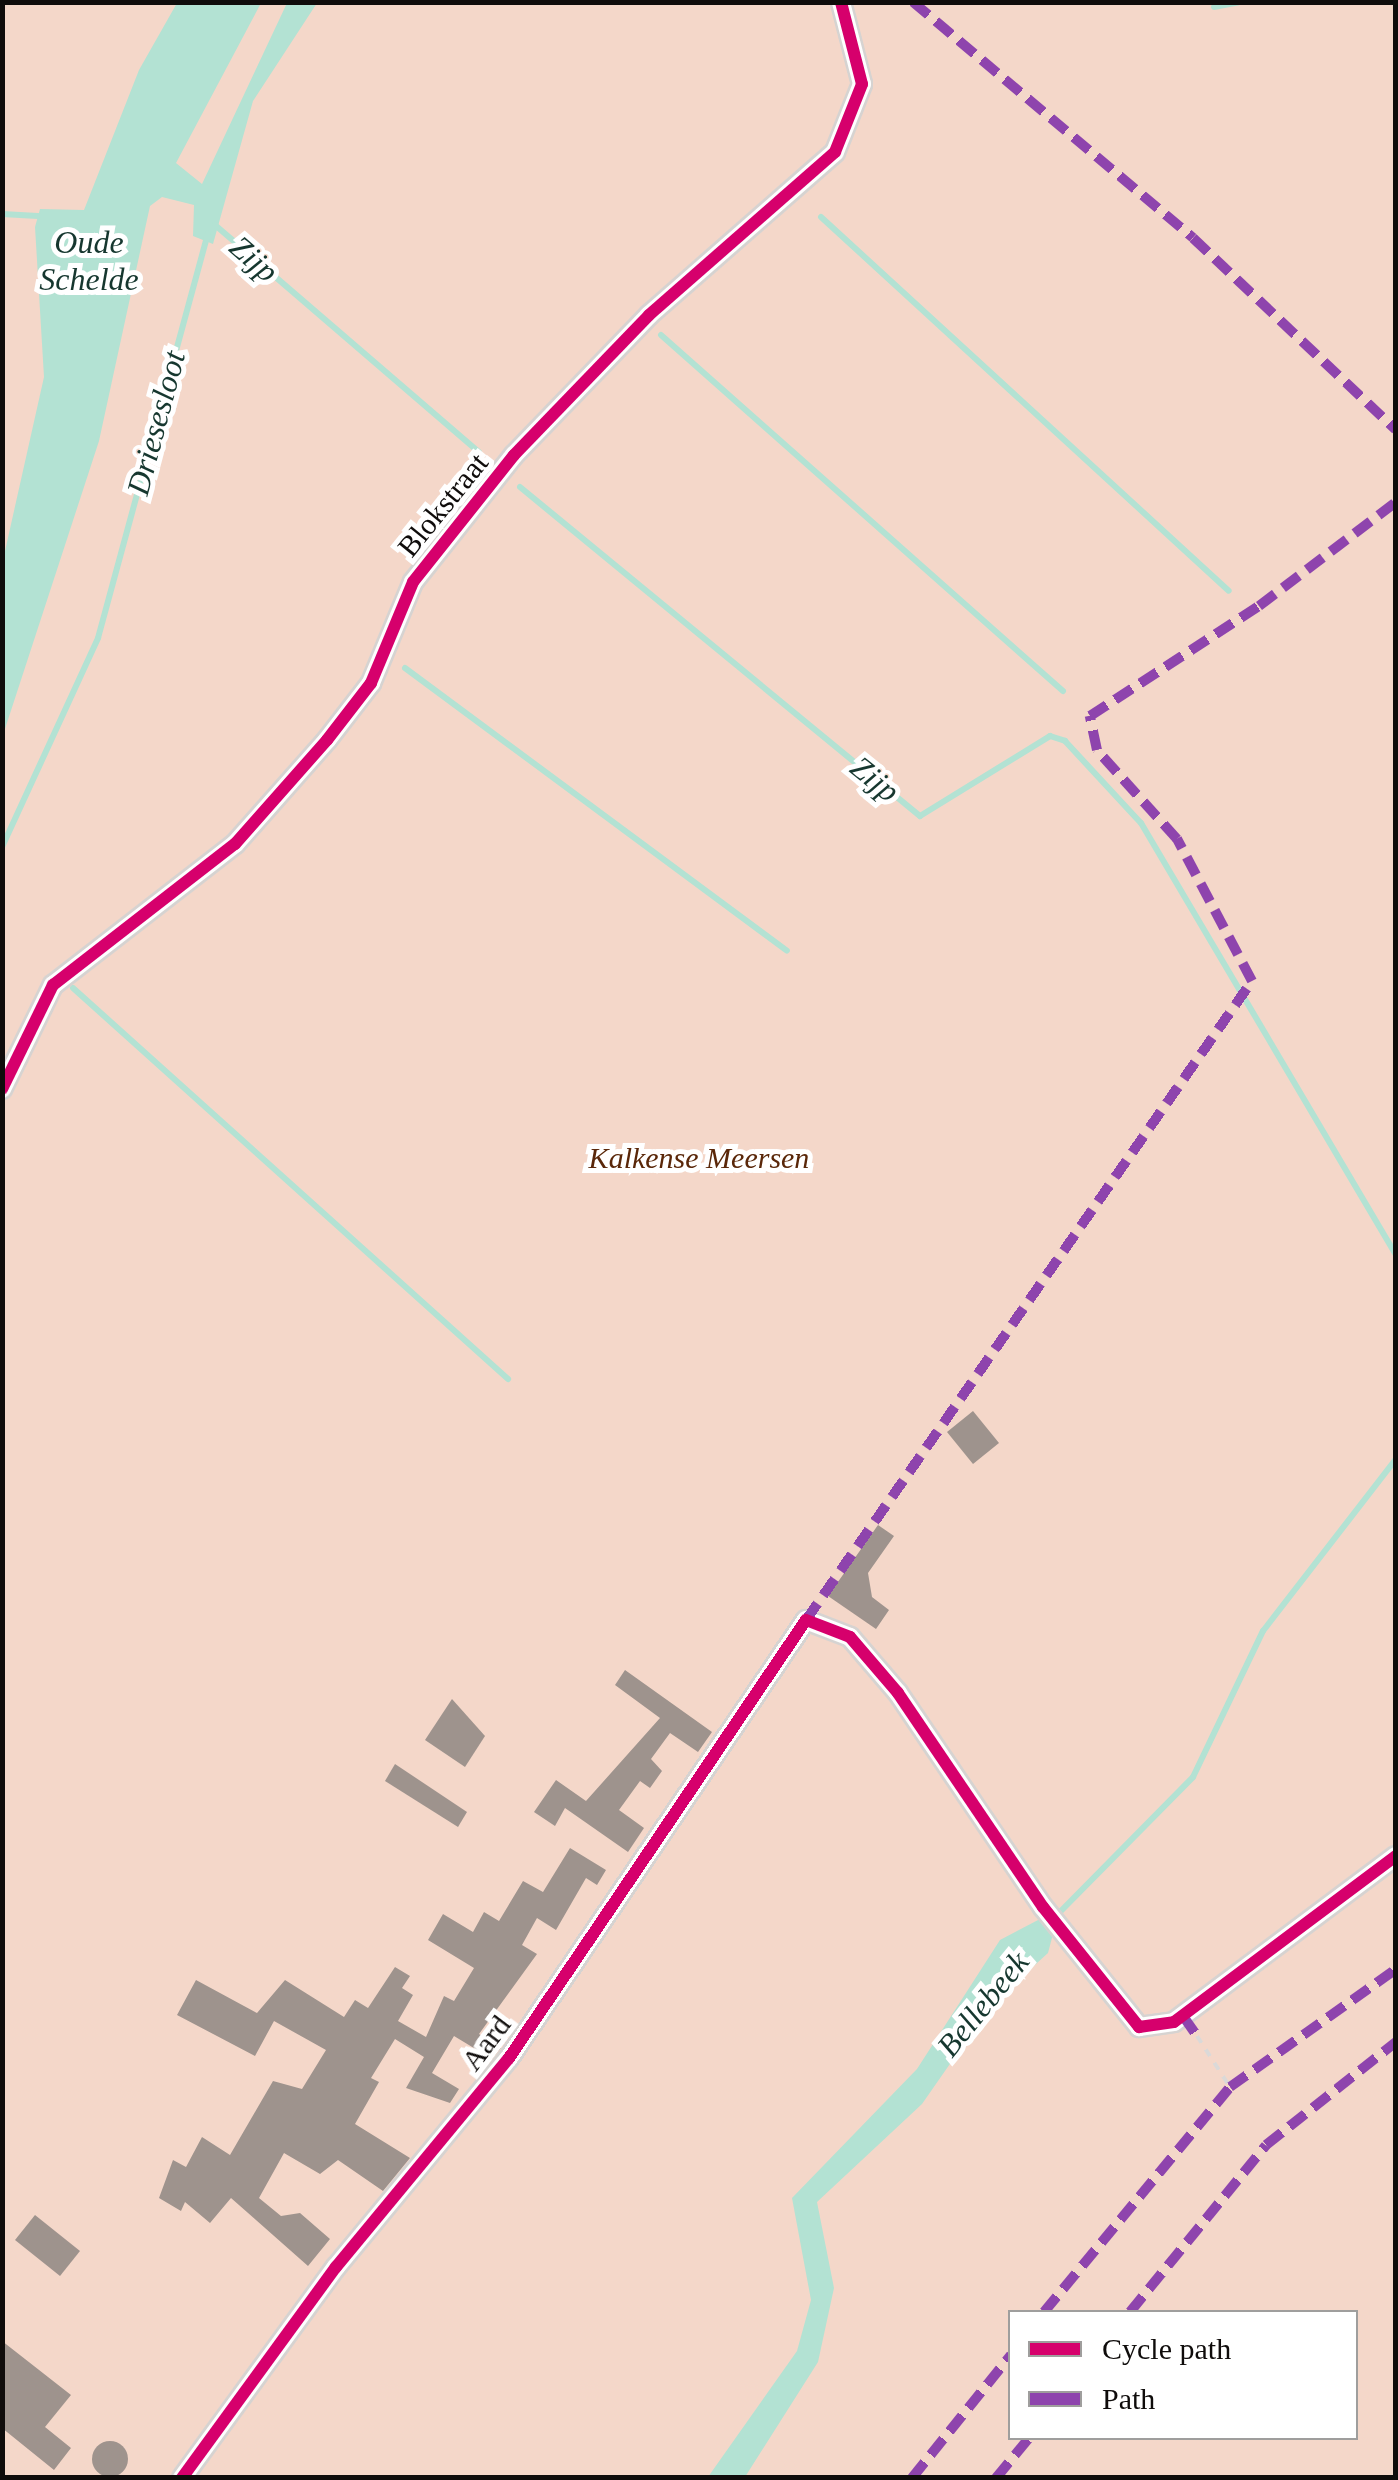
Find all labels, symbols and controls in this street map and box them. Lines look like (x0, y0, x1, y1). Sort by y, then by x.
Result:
water label: Oude Schelde (39, 224, 139, 299)
water label: Zijp (222, 228, 286, 290)
water label: Driesesloot (118, 347, 194, 499)
street label: Blokstraat (390, 446, 496, 564)
water label: Zijp (843, 748, 907, 810)
park label: Kalkense Meersen (589, 1140, 809, 1176)
water label: Bellebeek (929, 1944, 1037, 2064)
street label: Aard (454, 2008, 518, 2078)
legend (1008, 2310, 1358, 2440)
text: Cycle path (1102, 2332, 1231, 2365)
text: Path (1102, 2382, 1155, 2415)

